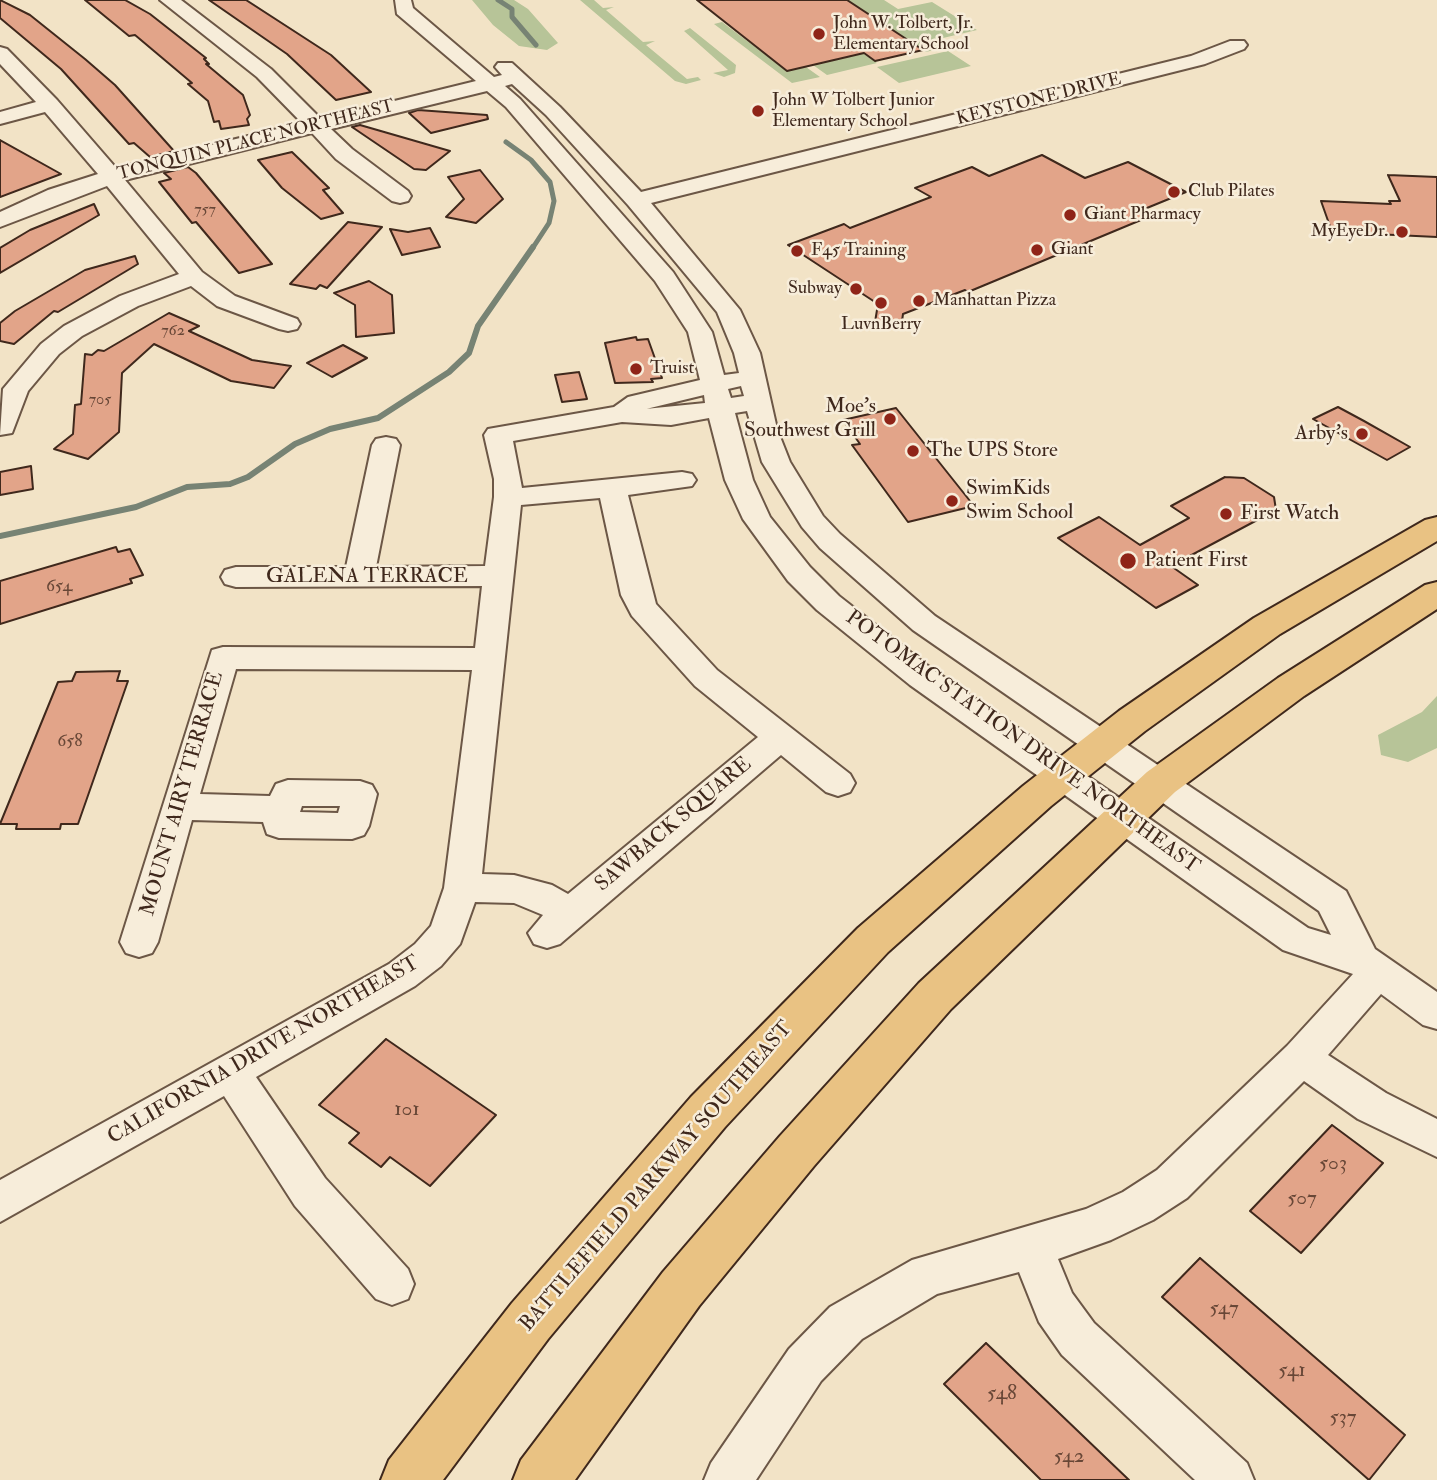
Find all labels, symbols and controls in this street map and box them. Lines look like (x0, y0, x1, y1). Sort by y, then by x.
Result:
place label: John W. Tolbert, Jr. Elementary School (833, 13, 973, 56)
marker: John W. Tolbert, Jr. Elementary School (811, 26, 827, 42)
street label: KEYSTONE DRIVE (955, 69, 1123, 131)
place label: John W Tolbert Junior Elementary School (772, 90, 935, 132)
street label: TONQUIN PLACE NORTHEAST (115, 96, 397, 186)
marker: John W Tolbert Junior Elementary School (750, 103, 766, 119)
place label: Club Pilates (1188, 181, 1274, 203)
marker: Club Pilates (1166, 184, 1182, 200)
house number: 757 (194, 201, 216, 221)
place label: Giant Pharmacy (1084, 204, 1201, 226)
marker: Giant Pharmacy (1062, 207, 1078, 223)
place label: MyEyeDr. (1311, 221, 1388, 243)
marker: MyEyeDr. (1394, 224, 1410, 240)
place label: Giant (1051, 239, 1093, 261)
place label: F45 Training (811, 240, 906, 262)
marker: Giant (1029, 242, 1045, 258)
marker: F45 Training (789, 243, 805, 259)
place label: Subway (788, 278, 842, 300)
marker: Subway (848, 281, 864, 297)
place label: Manhattan Pizza (933, 290, 1056, 312)
marker: Manhattan Pizza (911, 293, 927, 309)
marker: LuvnBerry (873, 295, 889, 311)
place label: LuvnBerry (841, 314, 921, 336)
house number: 762 (161, 322, 185, 342)
place label: Truist (650, 358, 694, 380)
marker: Truist (628, 361, 644, 377)
house number: 705 (89, 391, 111, 411)
place label: Moe's Southwest Grill (744, 394, 876, 444)
marker: Moe's Southwest Grill (882, 411, 898, 427)
place label: Arby's (1295, 421, 1348, 447)
marker: Arby's (1354, 426, 1370, 442)
place label: The UPS Store (927, 438, 1058, 464)
marker: The UPS Store (905, 443, 921, 459)
place label: SwimKids Swim School (966, 476, 1073, 526)
marker: SwimKids Swim School (944, 493, 960, 509)
place label: First Watch (1240, 501, 1339, 527)
marker: First Watch (1218, 506, 1234, 522)
place label: Patient First (1144, 548, 1248, 574)
marker: Patient First (1118, 551, 1138, 571)
street label: GALENA TERRACE (266, 564, 468, 590)
house number: 654 (46, 576, 72, 598)
street label: POTOMAC STATION DRIVE NORTHEAST (840, 606, 1204, 880)
street label: MOUNT AIRY TERRACE (136, 669, 230, 919)
house number: 658 (57, 731, 83, 753)
street label: SAWBACK SQUARE (591, 752, 757, 898)
street label: CALIFORNIA DRIVE NORTHEAST (104, 951, 424, 1151)
street label: BATTLEFIELD PARKWAY SOUTHEAST (515, 1017, 799, 1337)
house number: 101 (394, 1097, 420, 1123)
house number: 503 (1319, 1151, 1347, 1177)
house number: 507 (1287, 1186, 1317, 1212)
house number: 547 (1209, 1296, 1239, 1322)
house number: 541 (1278, 1358, 1306, 1384)
house number: 548 (987, 1381, 1017, 1407)
house number: 537 (1330, 1405, 1356, 1431)
house number: 542 (1054, 1444, 1084, 1470)

